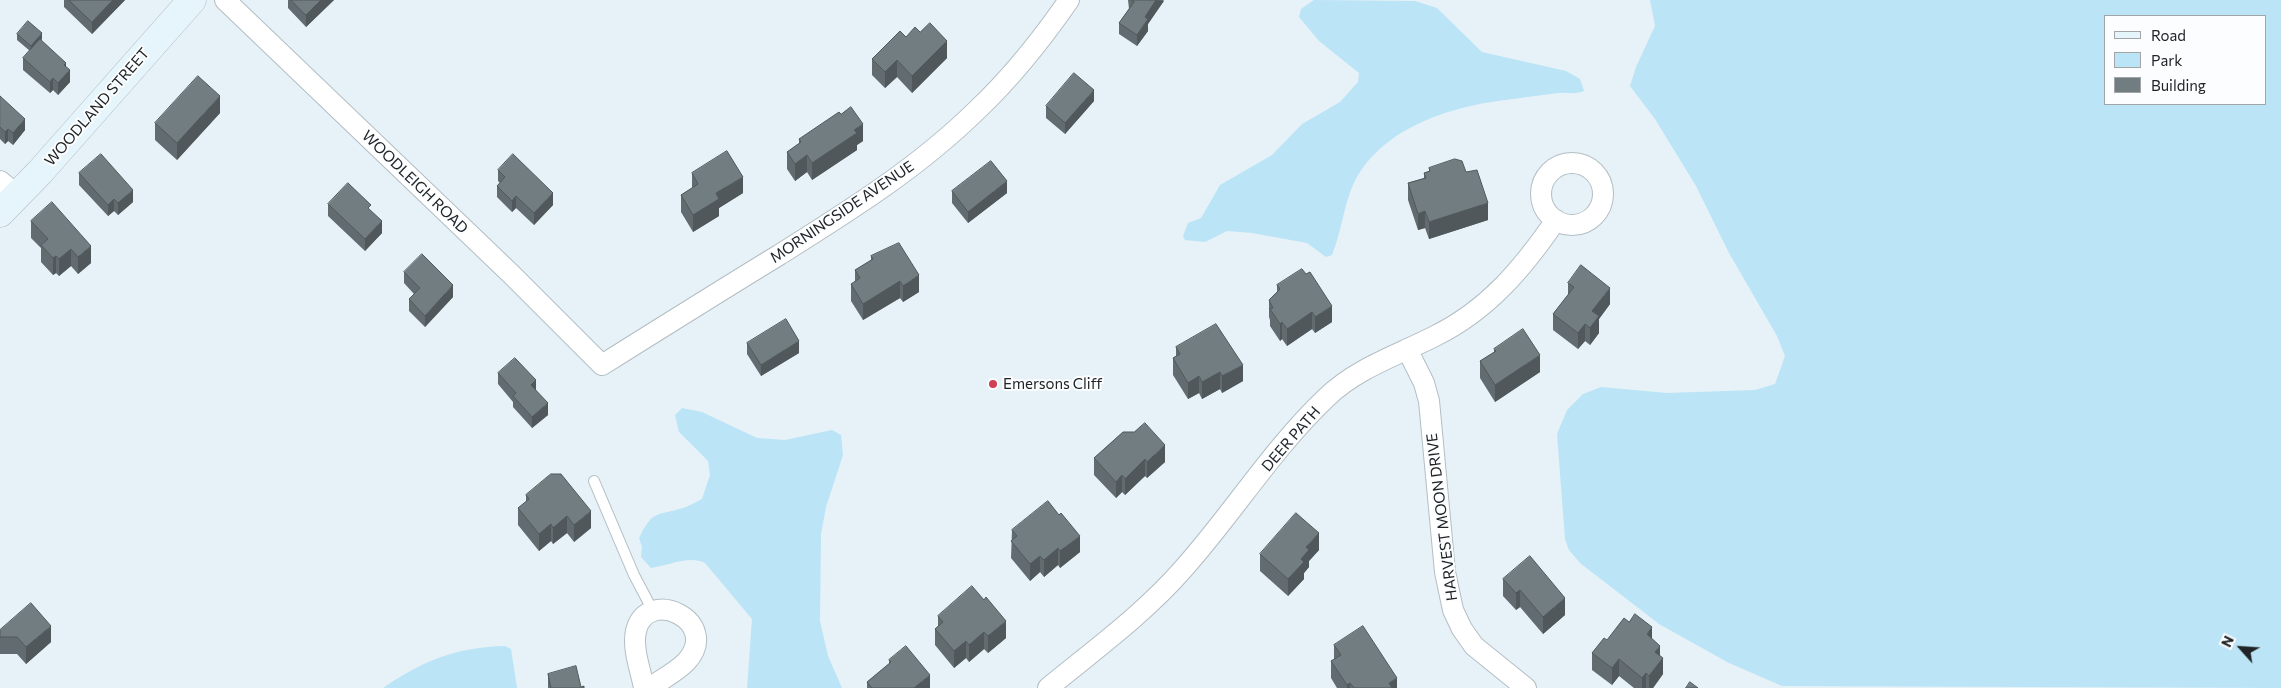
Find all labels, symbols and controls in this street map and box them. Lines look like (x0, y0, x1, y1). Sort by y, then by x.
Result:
legend (2104, 15, 2266, 105)
text: Road (2151, 26, 2186, 44)
street label: WOODLAND STREET (41, 44, 153, 170)
text: Park (2151, 51, 2182, 69)
text: Building (2151, 76, 2206, 94)
street label: WOODLEIGH ROAD (358, 127, 472, 237)
street label: MORNINGSIDE AVENUE (767, 157, 917, 267)
place label: Emersons Cliff (1003, 375, 1102, 393)
marker: Emersons Cliff (987, 378, 999, 390)
street label: DEER PATH (1258, 403, 1324, 475)
street label: HARVEST MOON DRIVE (1423, 432, 1461, 602)
north arrow (2216, 623, 2266, 673)
text: N (2217, 633, 2237, 650)

